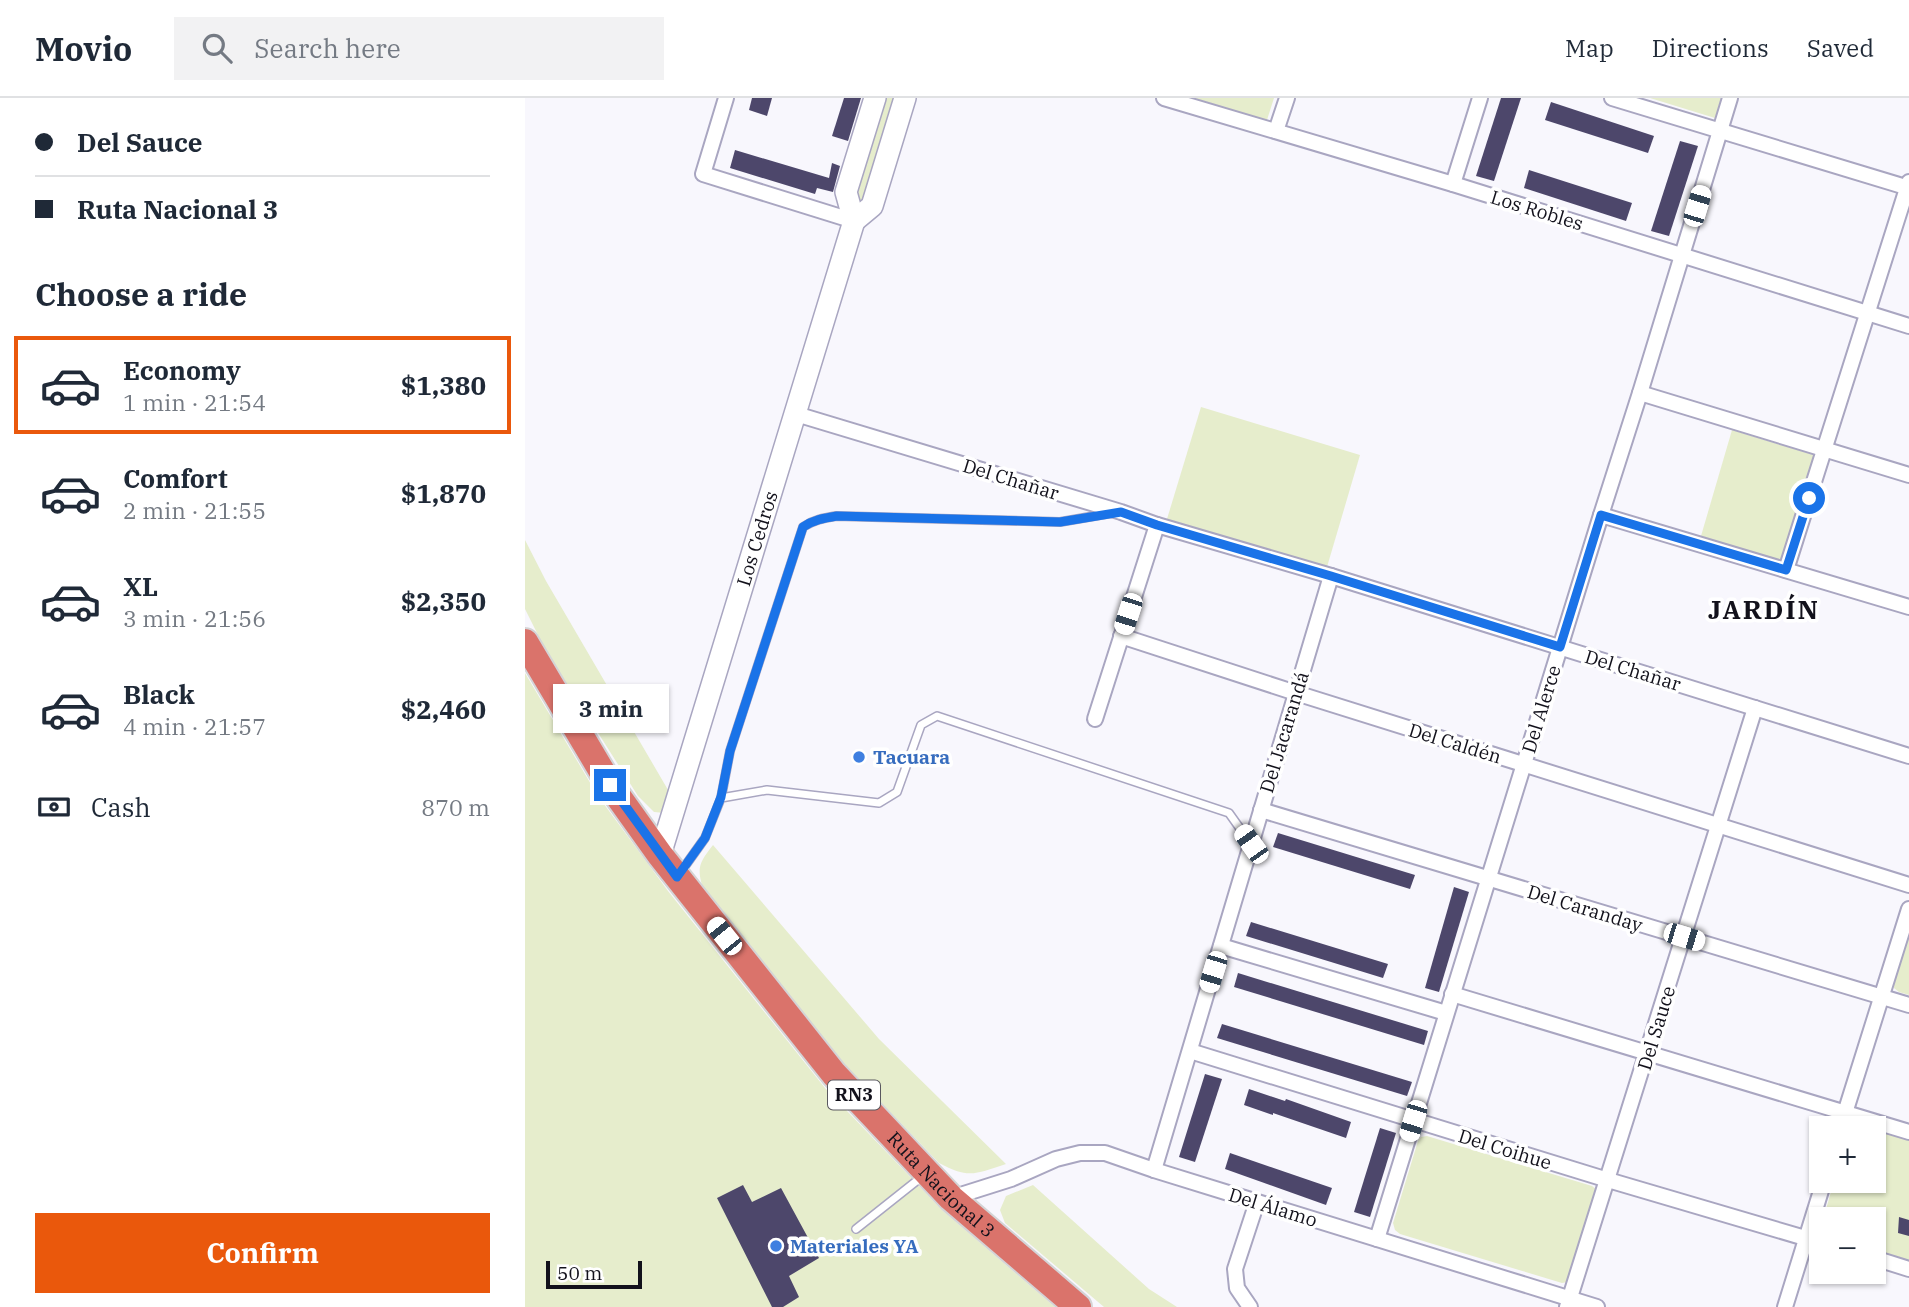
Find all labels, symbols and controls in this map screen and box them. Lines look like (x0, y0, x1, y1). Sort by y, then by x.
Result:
search box (174, 17, 664, 80)
text: Movio (35, 27, 132, 70)
icon: search (198, 29, 236, 67)
text: Search here (254, 31, 401, 65)
text: Map (1565, 32, 1614, 64)
text: Directions (1652, 32, 1769, 64)
text: Saved (1807, 32, 1874, 64)
text: Del Sauce (77, 125, 202, 159)
car (1681, 183, 1714, 229)
street label: Los Robles (1488, 185, 1586, 235)
text: Ruta Nacional 3 (77, 192, 278, 226)
text: Choose a ride (35, 273, 247, 315)
text: Economy (123, 353, 241, 387)
icon: car (39, 354, 102, 417)
text: $1,380 (401, 368, 486, 402)
text: 1 min · 21:54 (123, 387, 266, 417)
street label: Del Chañar (960, 453, 1062, 505)
text: Comfort (123, 461, 228, 495)
icon: car (39, 462, 102, 525)
text: $1,870 (401, 476, 486, 510)
route start (1793, 482, 1825, 514)
street label: Los Cedros (731, 488, 783, 589)
text: 2 min · 21:55 (123, 495, 266, 525)
text: XL (123, 569, 158, 603)
icon: car (39, 570, 102, 633)
text: $2,350 (401, 584, 486, 618)
car (1112, 591, 1145, 637)
district label: JARDÍN (1708, 592, 1820, 626)
text: 3 min · 21:56 (123, 603, 266, 633)
street label: Del Chañar (1582, 644, 1684, 696)
street label: Del Alerce (1516, 662, 1566, 756)
street label: Del Jacarandá (1254, 668, 1314, 796)
text: Black (123, 677, 195, 711)
icon: car (39, 678, 102, 741)
callout: 3 min (552, 684, 668, 732)
text: $2,460 (401, 692, 486, 726)
text: 3 min (579, 693, 643, 723)
text: 4 min · 21:57 (123, 711, 266, 741)
street label: Del Caldén (1406, 718, 1504, 768)
place label: Tacuara (873, 745, 950, 769)
marker: Tacuara (851, 749, 867, 765)
route end (594, 769, 626, 801)
icon: cash (35, 788, 73, 826)
text: Cash (91, 790, 151, 824)
text: 870 m (421, 792, 490, 822)
car (1231, 821, 1272, 867)
street label: Del Caranday (1525, 879, 1646, 937)
car (703, 913, 746, 959)
car (1661, 921, 1708, 953)
car (1197, 949, 1230, 995)
street label: Del Sauce (1632, 983, 1680, 1073)
road number: RN3 (828, 1080, 880, 1110)
car (1397, 1098, 1430, 1144)
map controls (1809, 1116, 1886, 1284)
button: + (1809, 1116, 1886, 1193)
street label: Del Coihue (1455, 1123, 1555, 1175)
street label: Ruta Nacional 3 (882, 1126, 1000, 1242)
street label: Del Álamo (1226, 1182, 1320, 1232)
button: − (1809, 1207, 1886, 1284)
button: Confirm (35, 1213, 490, 1293)
place label: Materiales YA (790, 1234, 919, 1258)
marker: Materiales YA (768, 1238, 784, 1254)
scale bar (546, 1258, 642, 1290)
text: 50 m (557, 1261, 602, 1285)

